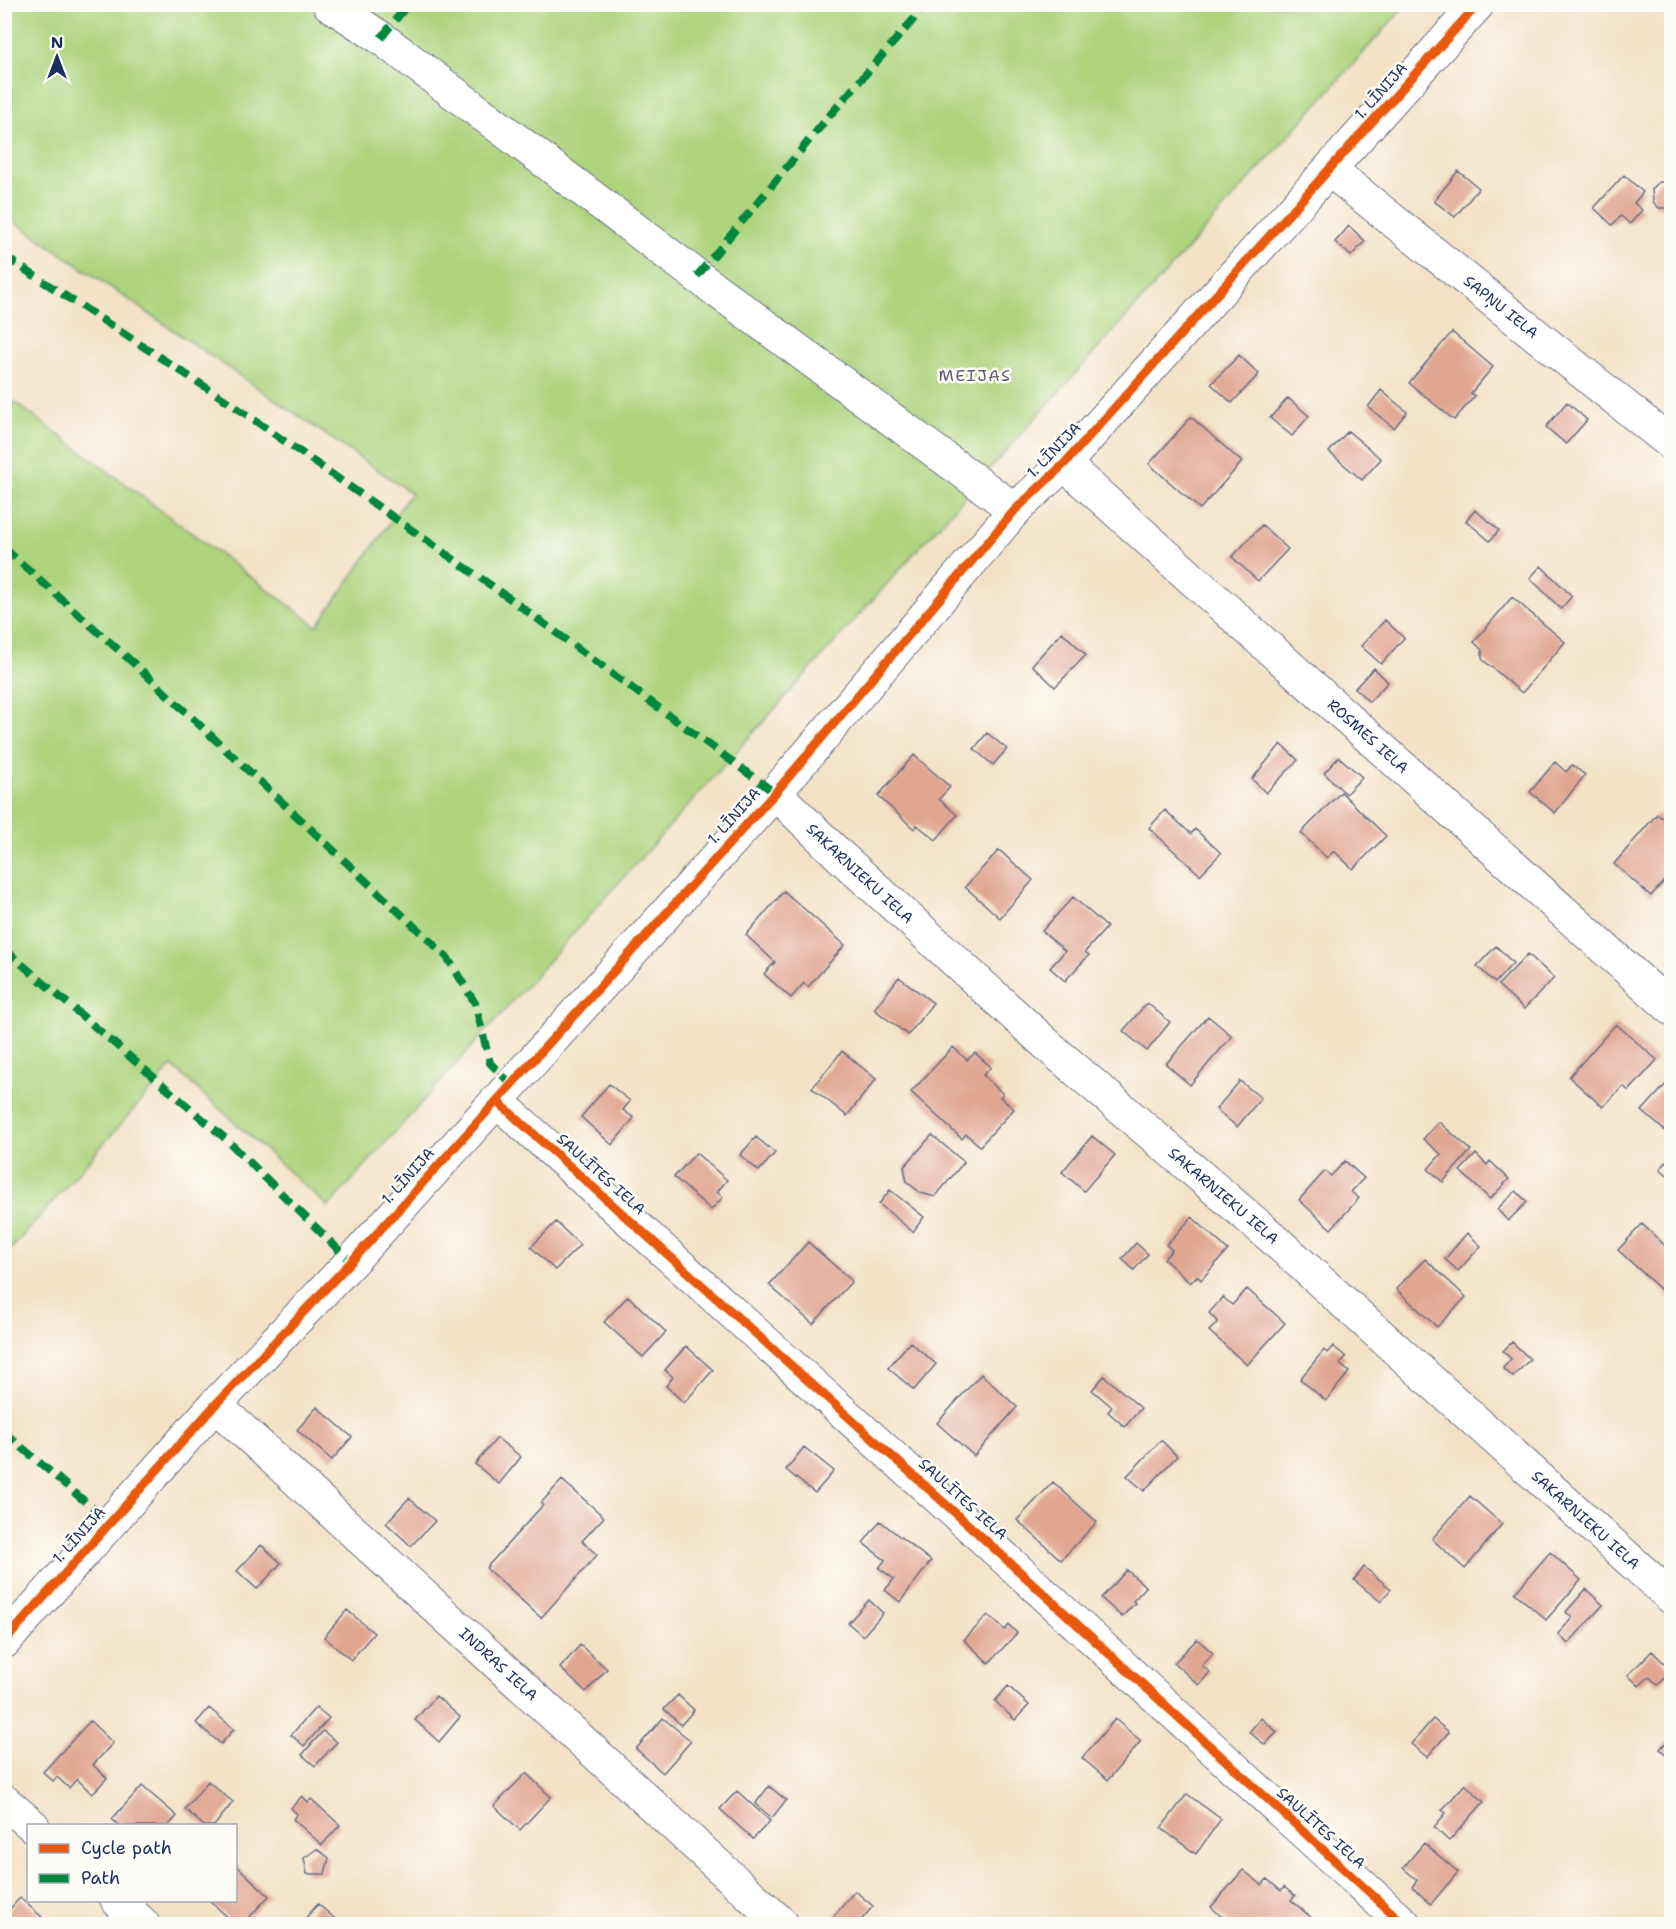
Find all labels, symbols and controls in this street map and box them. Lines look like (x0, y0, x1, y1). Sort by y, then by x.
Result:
north arrow (27, 27, 87, 87)
text: N (51, 32, 63, 53)
street label: 1. LĪNIJA (1350, 58, 1412, 124)
street label: SAPŅU IELA (1459, 271, 1542, 343)
district label: MEIJAS (938, 365, 1012, 386)
street label: 1. LĪNIJA (1022, 418, 1086, 482)
street label: ROSMES IELA (1323, 695, 1413, 778)
street label: 1. LĪNIJA (703, 783, 765, 849)
street label: SAKARNIEKU IELA (802, 819, 918, 928)
street label: SAULĪTES IELA (552, 1129, 650, 1219)
street label: 1. LĪNIJA (377, 1143, 439, 1209)
street label: SAKARNIEKU IELA (1164, 1143, 1283, 1249)
street label: SAULĪTES IELA (914, 1454, 1012, 1544)
street label: SAKARNIEKU IELA (1527, 1466, 1644, 1574)
street label: 1. LĪNIJA (48, 1502, 110, 1568)
street label: INDRAS IELA (455, 1623, 542, 1705)
street label: SAULĪTES IELA (1272, 1783, 1370, 1873)
legend (27, 1824, 237, 1902)
text: Cycle path (81, 1836, 172, 1860)
text: Path (81, 1866, 120, 1890)

